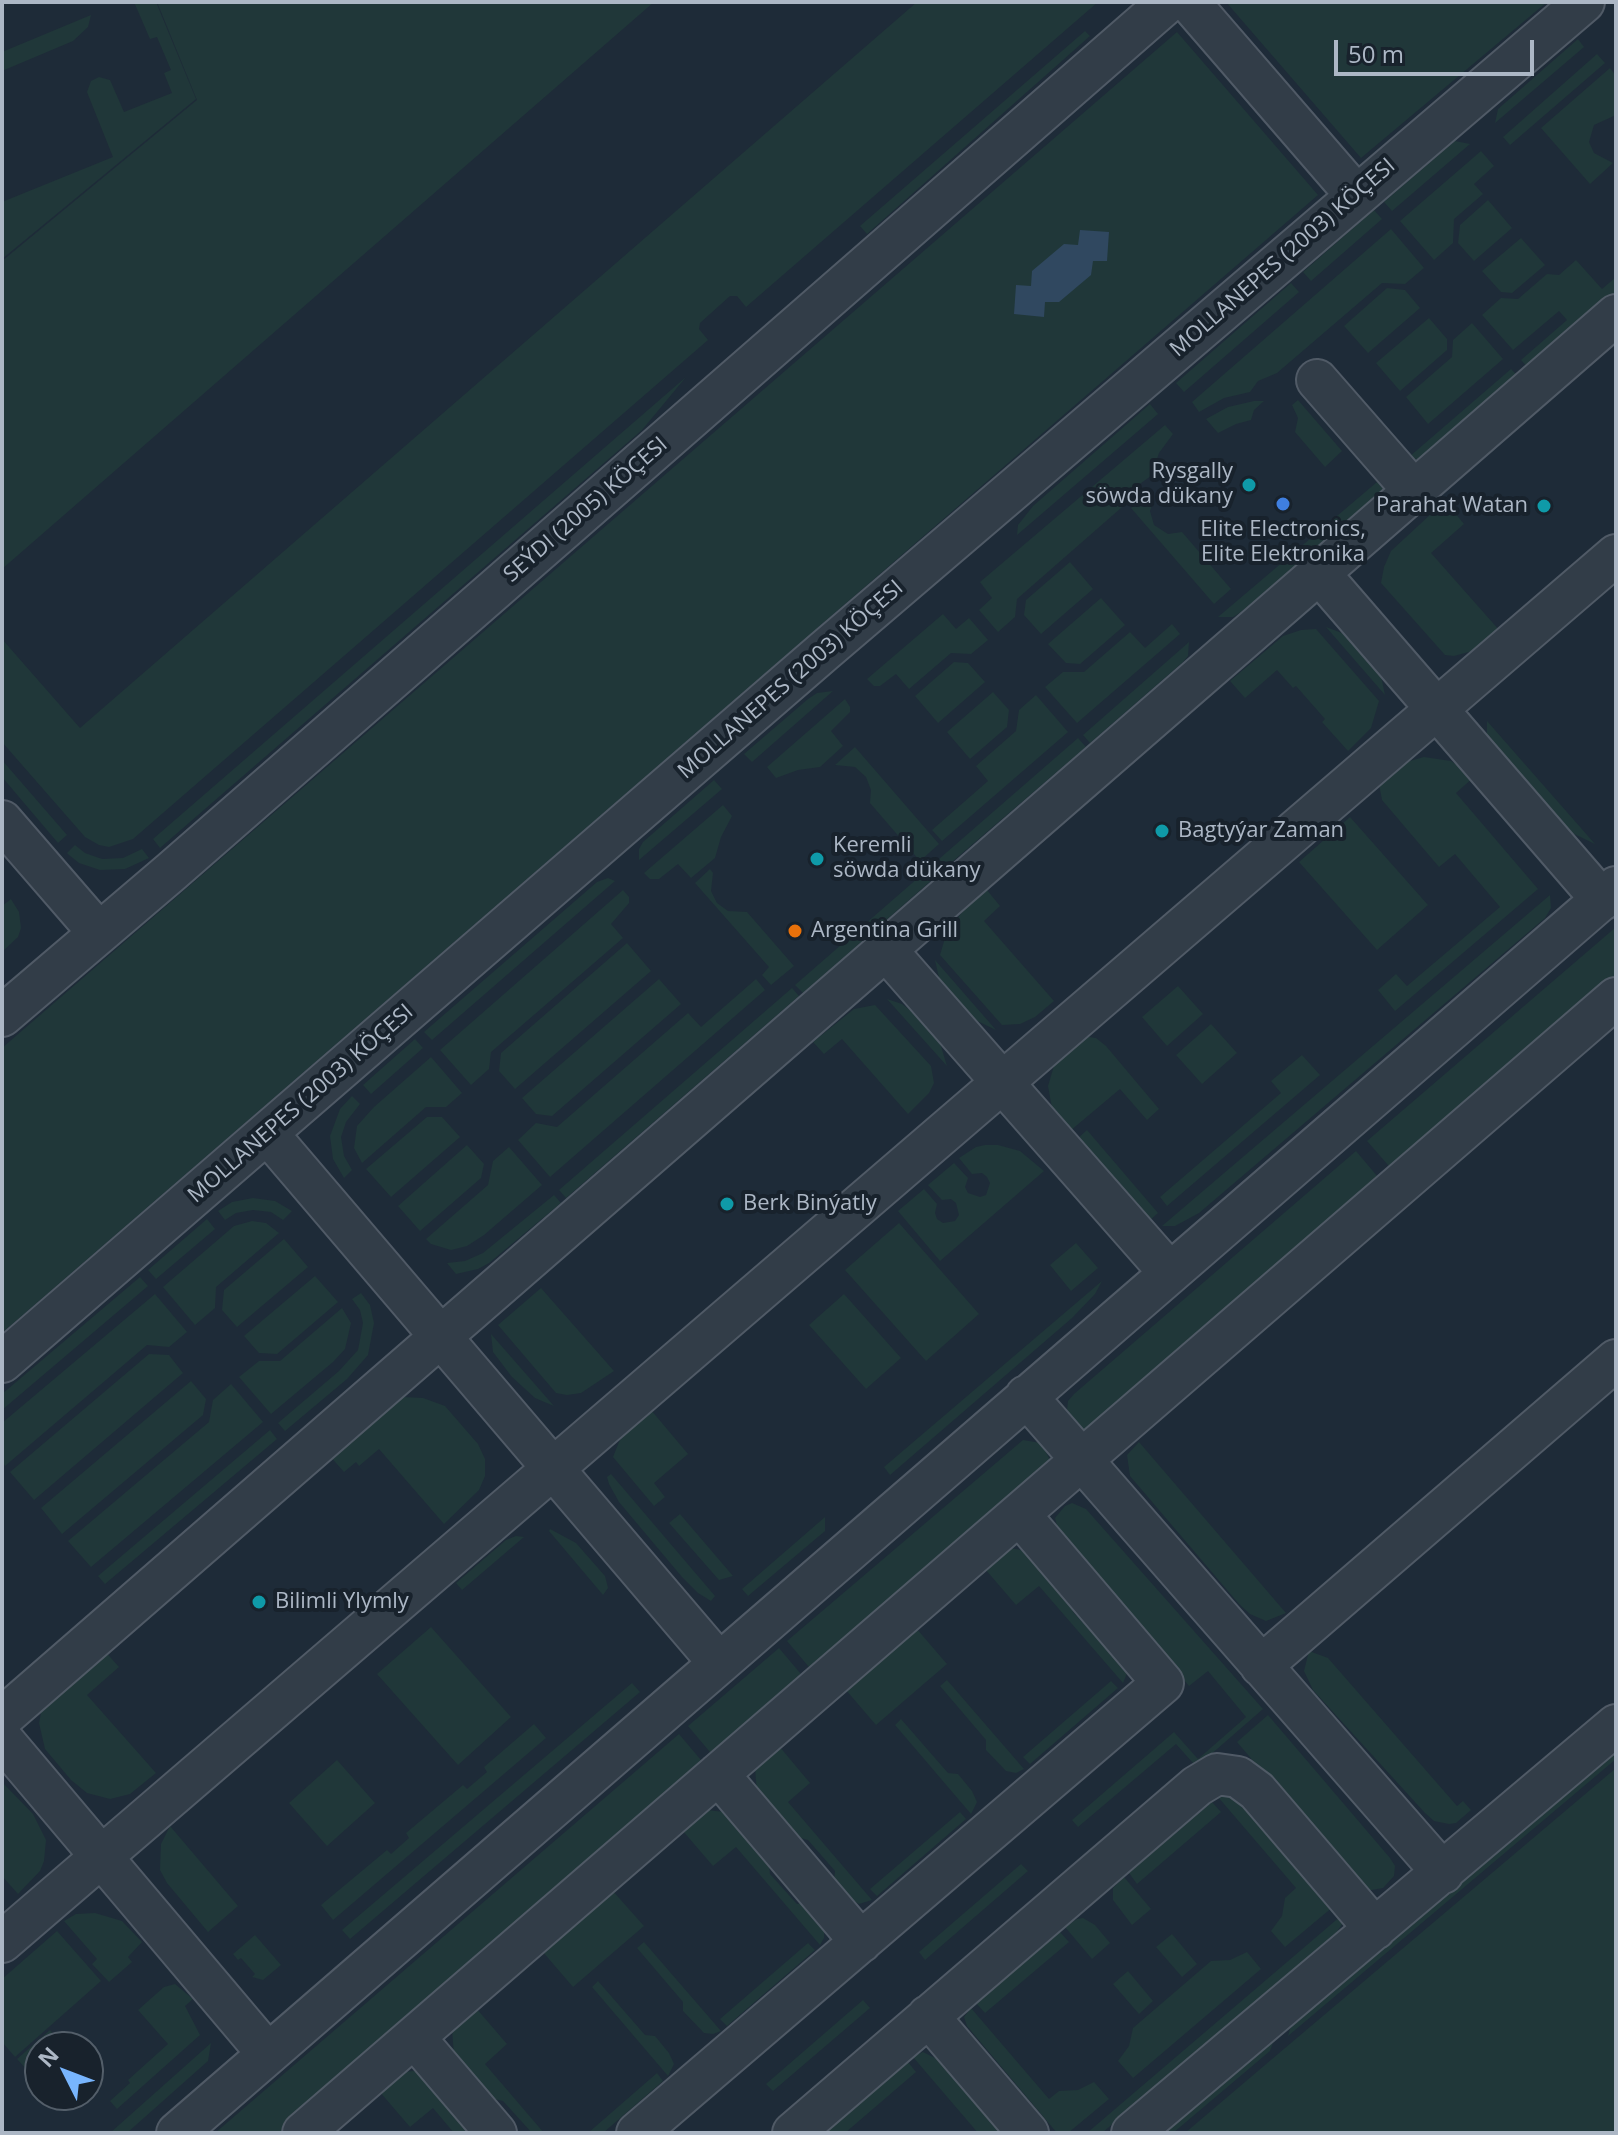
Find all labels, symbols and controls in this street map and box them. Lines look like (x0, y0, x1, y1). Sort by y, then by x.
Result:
scale bar (1338, 24, 1538, 74)
text: 50 m (1348, 37, 1404, 70)
street label: MOLLANEPES (2003) KÖÇESI (1165, 153, 1401, 363)
street label: SEÝDI (2005) KÖÇESI (499, 432, 673, 588)
place label: Rysgally söwda dükany (1086, 459, 1233, 510)
marker: Rysgally söwda dükany (1240, 476, 1258, 494)
place label: Parahat Watan (1376, 493, 1528, 519)
marker: Elite Electronics, Elite Elektronika (1274, 495, 1292, 513)
marker: Parahat Watan (1535, 497, 1553, 515)
place label: Elite Electronics, Elite Elektronika (1200, 517, 1366, 568)
street label: MOLLANEPES (2003) KÖÇESI (673, 575, 909, 785)
place label: Bagtyýar Zaman (1178, 818, 1344, 844)
marker: Bagtyýar Zaman (1153, 822, 1171, 840)
place label: Keremli söwda dükany (833, 833, 980, 884)
marker: Keremli söwda dükany (808, 850, 826, 868)
place label: Argentina Grill (811, 918, 958, 944)
marker: Argentina Grill (786, 922, 804, 940)
street label: MOLLANEPES (2003) KÖÇESI (183, 999, 419, 1209)
place label: Berk Binýatly (743, 1191, 877, 1217)
marker: Berk Binýatly (718, 1195, 736, 1213)
place label: Bilimli Ylymly (275, 1589, 409, 1615)
marker: Bilimli Ylymly (250, 1593, 268, 1611)
north arrow (24, 2031, 104, 2111)
text: N (31, 2040, 65, 2073)

